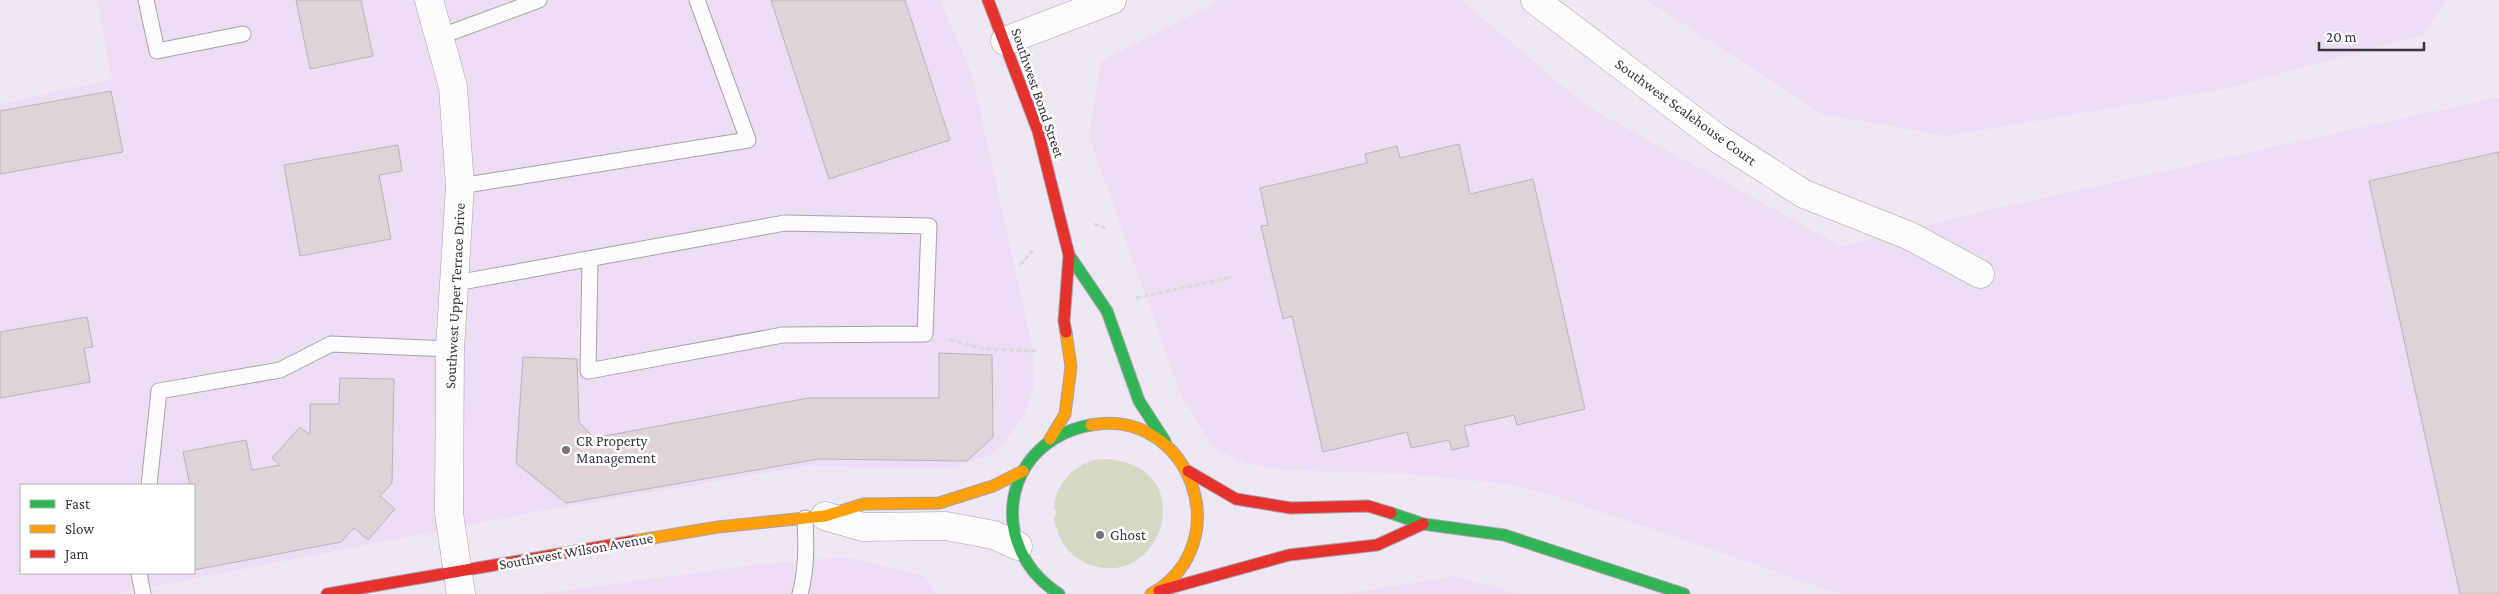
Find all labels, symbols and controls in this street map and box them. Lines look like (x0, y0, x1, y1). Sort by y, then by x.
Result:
scale bar (2319, 20, 2424, 52)
street label: Southwest Bond Street (1008, 26, 1068, 161)
text: 20 m (2326, 29, 2357, 45)
street label: Southwest Scalehouse Court (1612, 55, 1761, 169)
street label: Southwest Upper Terrace Drive (442, 202, 469, 390)
place label: CR Property Management (576, 433, 657, 467)
marker: CR Property Management (560, 444, 572, 456)
legend (20, 484, 195, 574)
text: Fast (65, 496, 91, 512)
text: Slow (65, 521, 95, 537)
place label: Ghost (1110, 527, 1147, 543)
street label: Southwest Wilson Avenue (498, 529, 655, 572)
marker: Ghost (1094, 529, 1106, 541)
text: Jam (63, 546, 88, 563)

